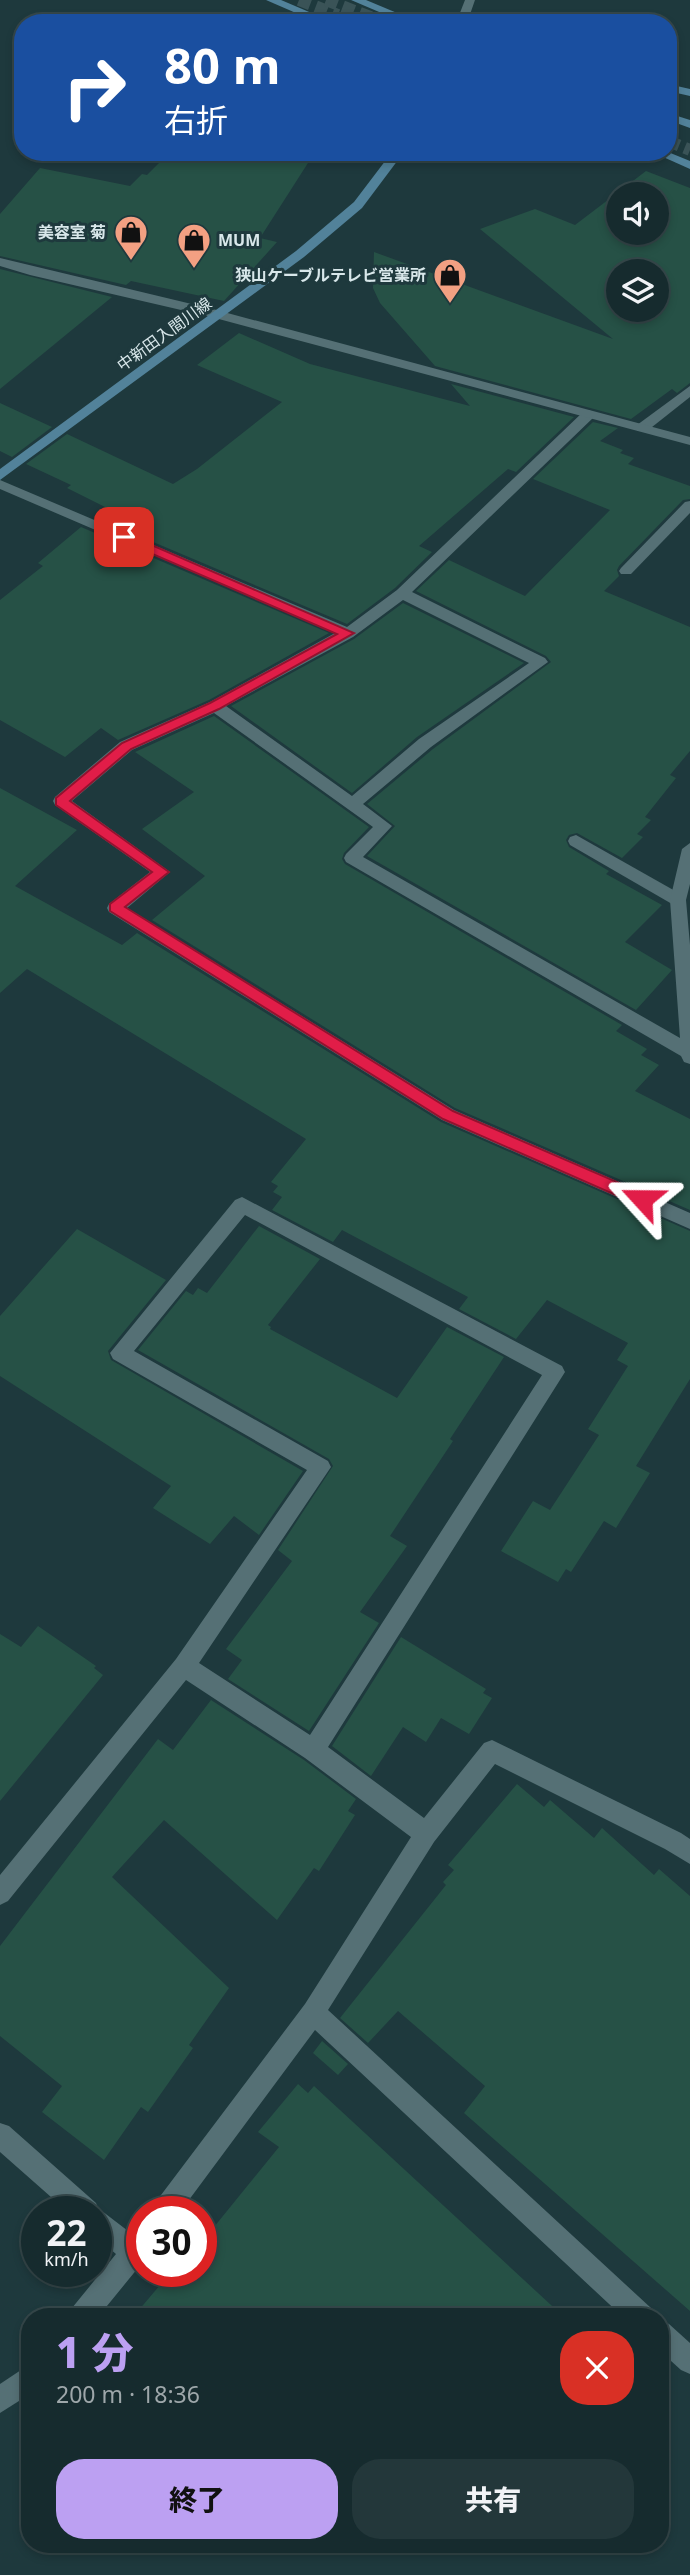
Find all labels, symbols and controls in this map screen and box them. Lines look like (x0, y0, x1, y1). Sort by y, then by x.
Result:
text: 80 m (164, 32, 281, 98)
icon: right (49, 42, 140, 133)
text: 右折 (164, 98, 228, 141)
map controls (606, 182, 669, 322)
button: sound (606, 182, 669, 245)
shop icon: 美容室 菊 (112, 213, 150, 262)
place label: 美容室 菊 (38, 221, 106, 243)
shop icon: MUM (175, 221, 213, 270)
place label: MUM (218, 229, 260, 251)
shop icon: 狭山ケーブルテレビ営業所 (431, 256, 469, 305)
button: layers (606, 259, 669, 322)
place label: 狭山ケーブルテレビ営業所 (235, 264, 426, 286)
street label: 中新田入間川線 (112, 292, 216, 376)
pin (94, 507, 154, 567)
icon: arrive (105, 518, 143, 556)
position arrow (605, 1162, 679, 1236)
speed limit sign: 30 (126, 2196, 217, 2287)
text: 22 (46, 2209, 87, 2256)
text: km/h (44, 2247, 89, 2271)
text: 1 分 (56, 2323, 133, 2380)
button: close (560, 2331, 634, 2405)
text: 200 m · 18:36 (56, 2378, 200, 2410)
button: 終了 (56, 2459, 338, 2539)
button: 共有 (352, 2459, 634, 2539)

